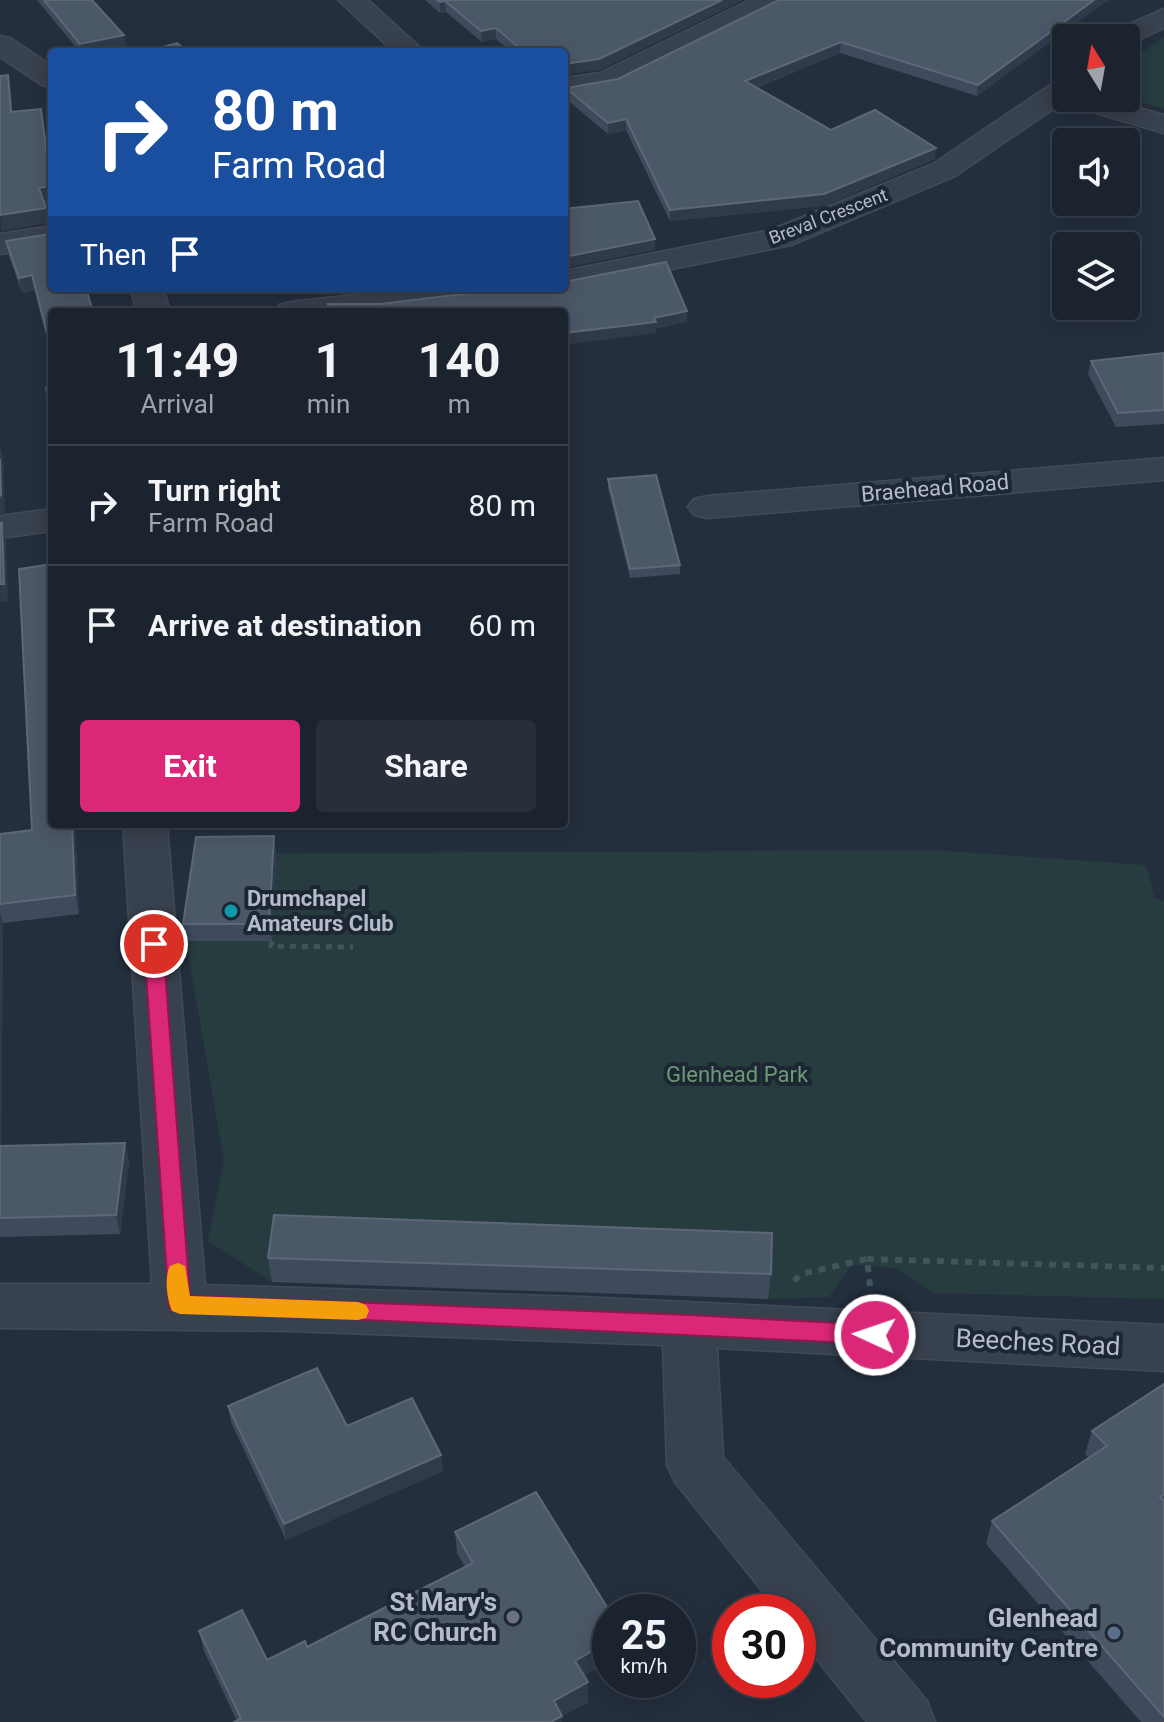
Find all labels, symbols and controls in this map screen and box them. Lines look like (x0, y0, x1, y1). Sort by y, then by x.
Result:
north arrow (1052, 24, 1140, 112)
map controls (1052, 24, 1140, 320)
text: 80 m (212, 78, 339, 144)
icon: right (80, 80, 184, 184)
button: sound (1052, 128, 1140, 216)
text: Farm Road (212, 145, 386, 187)
street label: Breval Crescent (766, 184, 890, 248)
icon: arrive (163, 232, 207, 276)
button: layers (1052, 232, 1140, 320)
text: Then (80, 237, 147, 272)
text: 11:49 (116, 332, 239, 389)
text: 1 (315, 332, 342, 389)
text: 140 (418, 332, 500, 389)
text: Arrival (141, 389, 214, 419)
text: min (307, 389, 350, 419)
text: m (448, 389, 471, 419)
street label: Braehead Road (860, 469, 1010, 507)
text: Turn right (148, 473, 281, 508)
icon: right (80, 483, 124, 527)
text: 80 m (469, 488, 536, 523)
text: Farm Road (148, 508, 274, 538)
icon: arrive (80, 603, 124, 647)
text: Arrive at destination (148, 608, 422, 643)
text: 60 m (469, 608, 536, 643)
button: Exit (80, 720, 300, 812)
button: Share (316, 720, 536, 812)
place label: Drumchapel Amateurs Club (247, 886, 394, 936)
marker: Drumchapel Amateurs Club (222, 902, 240, 920)
pin (120, 910, 188, 978)
icon: arrive (132, 922, 176, 966)
park label: Glenhead Park (666, 1062, 809, 1087)
position arrow (833, 1293, 917, 1377)
street label: Beeches Road (955, 1323, 1121, 1361)
place label: St Mary's RC Church (373, 1587, 497, 1647)
speed limit sign: 30 (712, 1594, 816, 1698)
place label: Glenhead Community Centre (879, 1603, 1098, 1663)
marker: St Mary's RC Church (504, 1608, 522, 1626)
text: 25 (621, 1612, 667, 1659)
marker: Glenhead Community Centre (1105, 1624, 1123, 1642)
text: km/h (621, 1654, 667, 1678)

